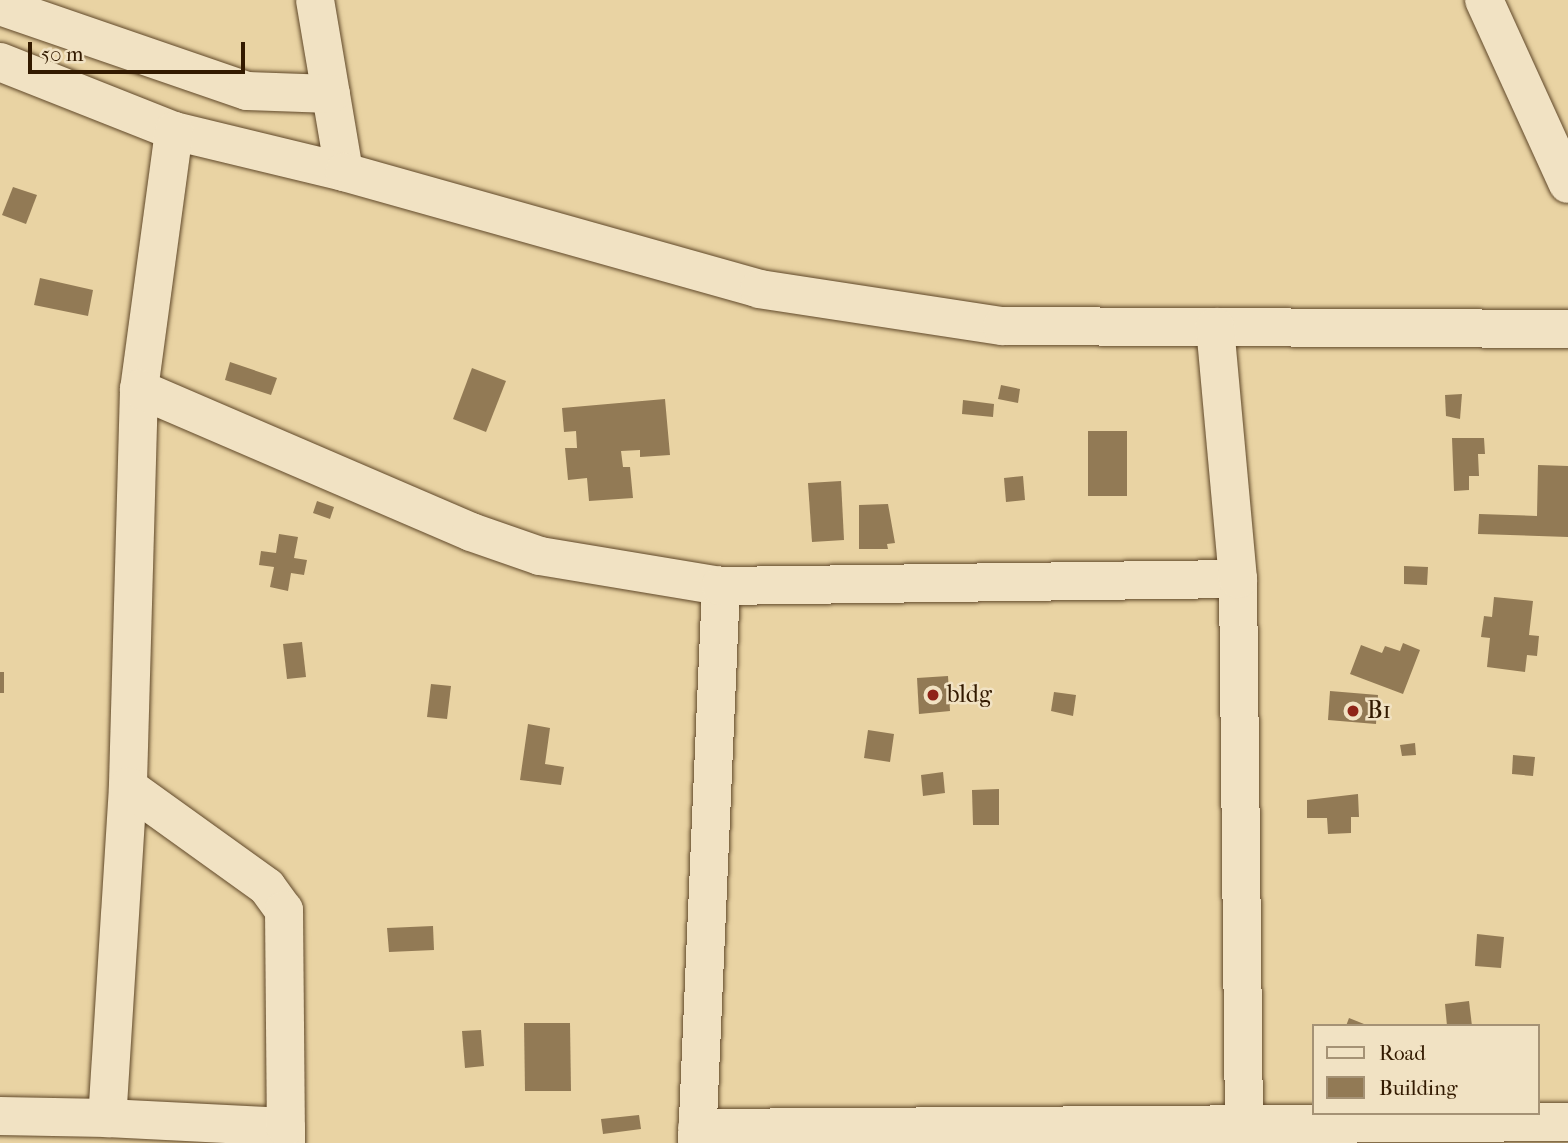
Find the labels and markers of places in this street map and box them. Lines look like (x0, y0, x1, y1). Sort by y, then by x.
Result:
place label: bldg (947, 681, 992, 709)
marker: bldg (925, 687, 941, 703)
place label: B1 (1367, 697, 1391, 725)
marker: B1 (1345, 703, 1361, 719)

